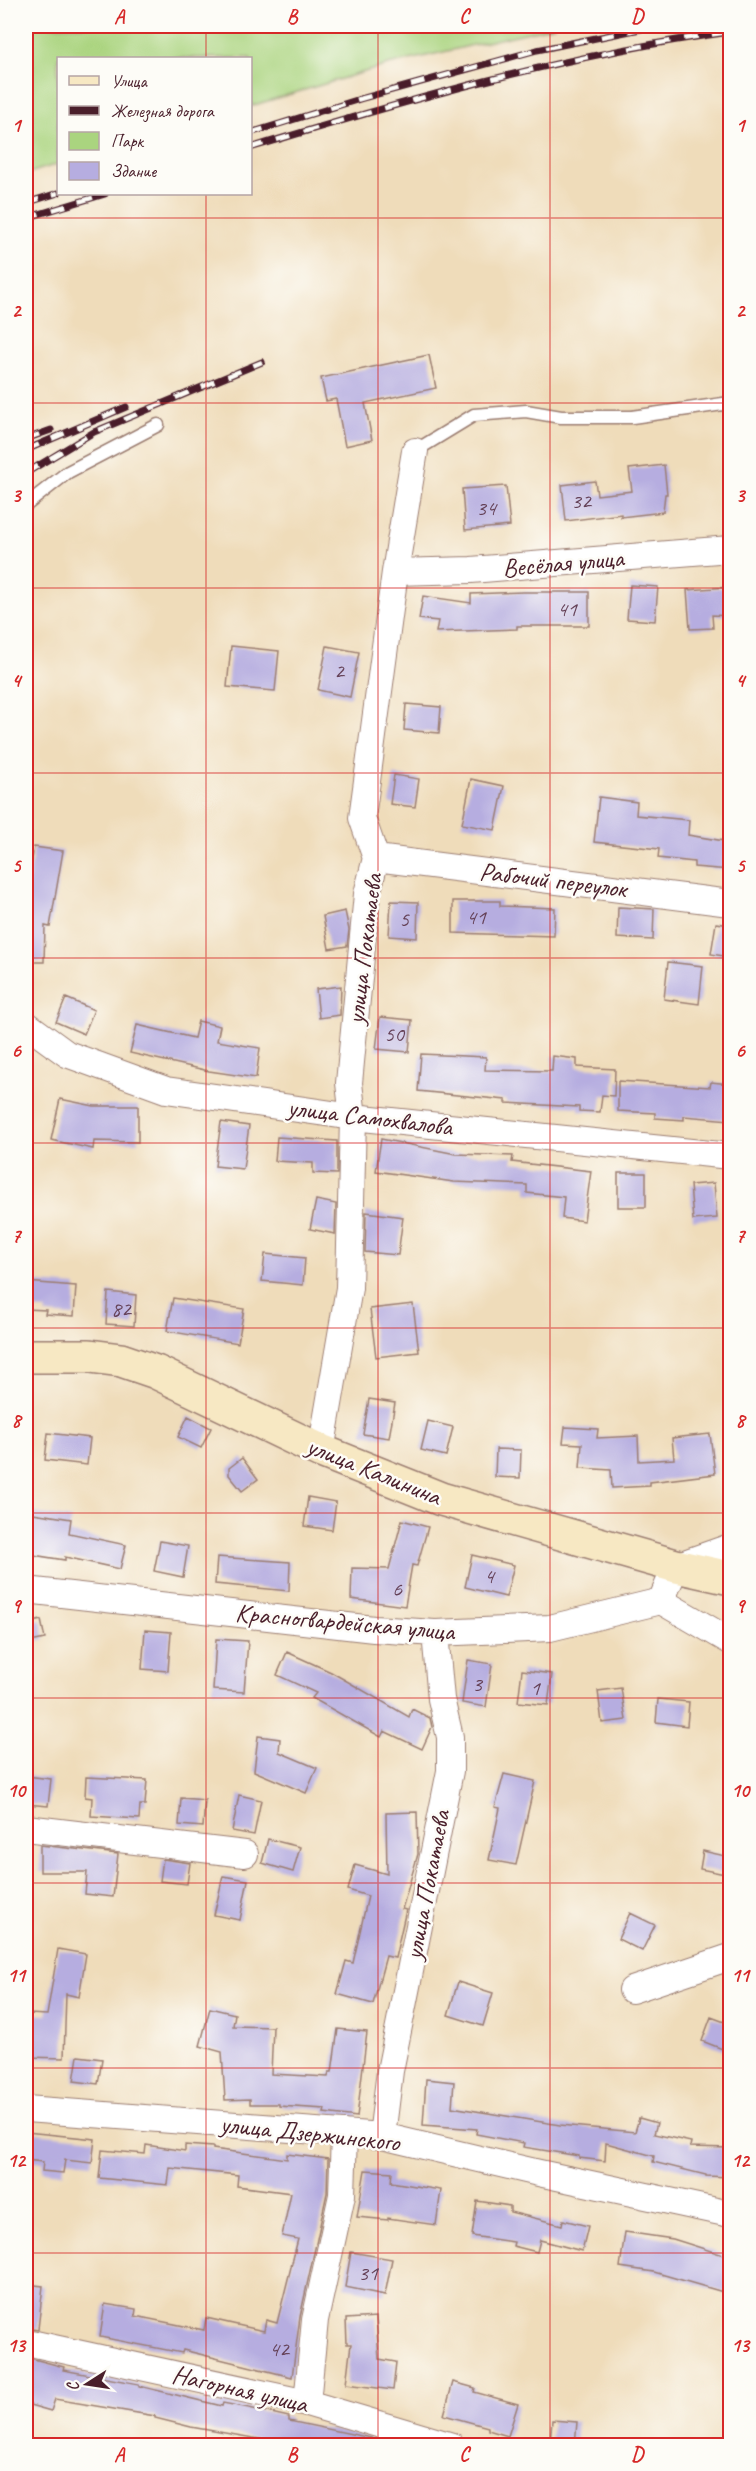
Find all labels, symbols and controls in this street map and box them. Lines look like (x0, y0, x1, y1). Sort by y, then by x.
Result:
text: A (114, 4, 126, 29)
text: B (287, 4, 299, 29)
text: C (459, 4, 471, 29)
text: D (631, 4, 645, 29)
legend (57, 57, 252, 195)
text: Улица (111, 70, 148, 92)
text: Железная дорога (111, 100, 215, 123)
text: 1 (12, 113, 23, 138)
text: 1 (736, 113, 747, 138)
text: Парк (111, 130, 145, 152)
text: Здание (111, 160, 157, 182)
text: 2 (12, 298, 23, 323)
text: 2 (736, 298, 747, 323)
text: 3 (12, 483, 23, 508)
text: 3 (736, 483, 747, 508)
house number: 32 (571, 487, 593, 515)
house number: 34 (476, 494, 498, 522)
street label: Весёлая улица (501, 541, 626, 585)
house number: 41 (557, 595, 578, 623)
house number: 2 (334, 657, 346, 685)
text: 4 (12, 668, 24, 693)
text: 4 (736, 668, 748, 693)
text: 5 (12, 853, 23, 878)
text: 5 (736, 853, 747, 878)
street label: Рабочий переулок (478, 855, 631, 906)
street label: улица Покатаева (338, 870, 390, 1028)
house number: 41 (466, 903, 487, 931)
house number: 5 (399, 905, 410, 933)
house number: 50 (384, 1020, 406, 1048)
text: 6 (11, 1038, 22, 1063)
text: 6 (735, 1038, 746, 1063)
street label: улица Самохвалова (284, 1090, 456, 1144)
text: 7 (12, 1223, 23, 1248)
text: 7 (736, 1223, 747, 1248)
house number: 82 (111, 1295, 133, 1323)
text: 8 (12, 1408, 24, 1433)
text: 8 (736, 1408, 748, 1433)
street label: улица Калинина (300, 1428, 447, 1513)
house number: 4 (484, 1562, 496, 1590)
house number: 6 (392, 1575, 403, 1603)
text: 9 (12, 1593, 23, 1618)
text: 9 (736, 1593, 747, 1618)
street label: Красногвардейская улица (234, 1596, 457, 1648)
house number: 3 (472, 1670, 484, 1698)
house number: 1 (530, 1674, 541, 1702)
text: 10 (7, 1778, 27, 1803)
text: 10 (731, 1778, 751, 1803)
street label: улица Покатаева (396, 1806, 458, 1964)
text: 11 (7, 1963, 27, 1988)
text: 11 (731, 1963, 751, 1988)
street label: улица Дзержинского (217, 2107, 403, 2159)
text: 12 (7, 2148, 27, 2173)
text: 12 (731, 2148, 751, 2173)
house number: 31 (358, 2259, 379, 2287)
text: 13 (7, 2333, 27, 2358)
text: 13 (731, 2333, 751, 2358)
house number: 42 (269, 2335, 291, 2363)
north arrow (57, 2354, 117, 2414)
street label: Нагорная улица (169, 2357, 313, 2421)
text: С (62, 2379, 84, 2393)
text: A (114, 2442, 126, 2467)
text: B (287, 2442, 299, 2467)
text: C (459, 2442, 471, 2467)
text: D (631, 2442, 645, 2467)

